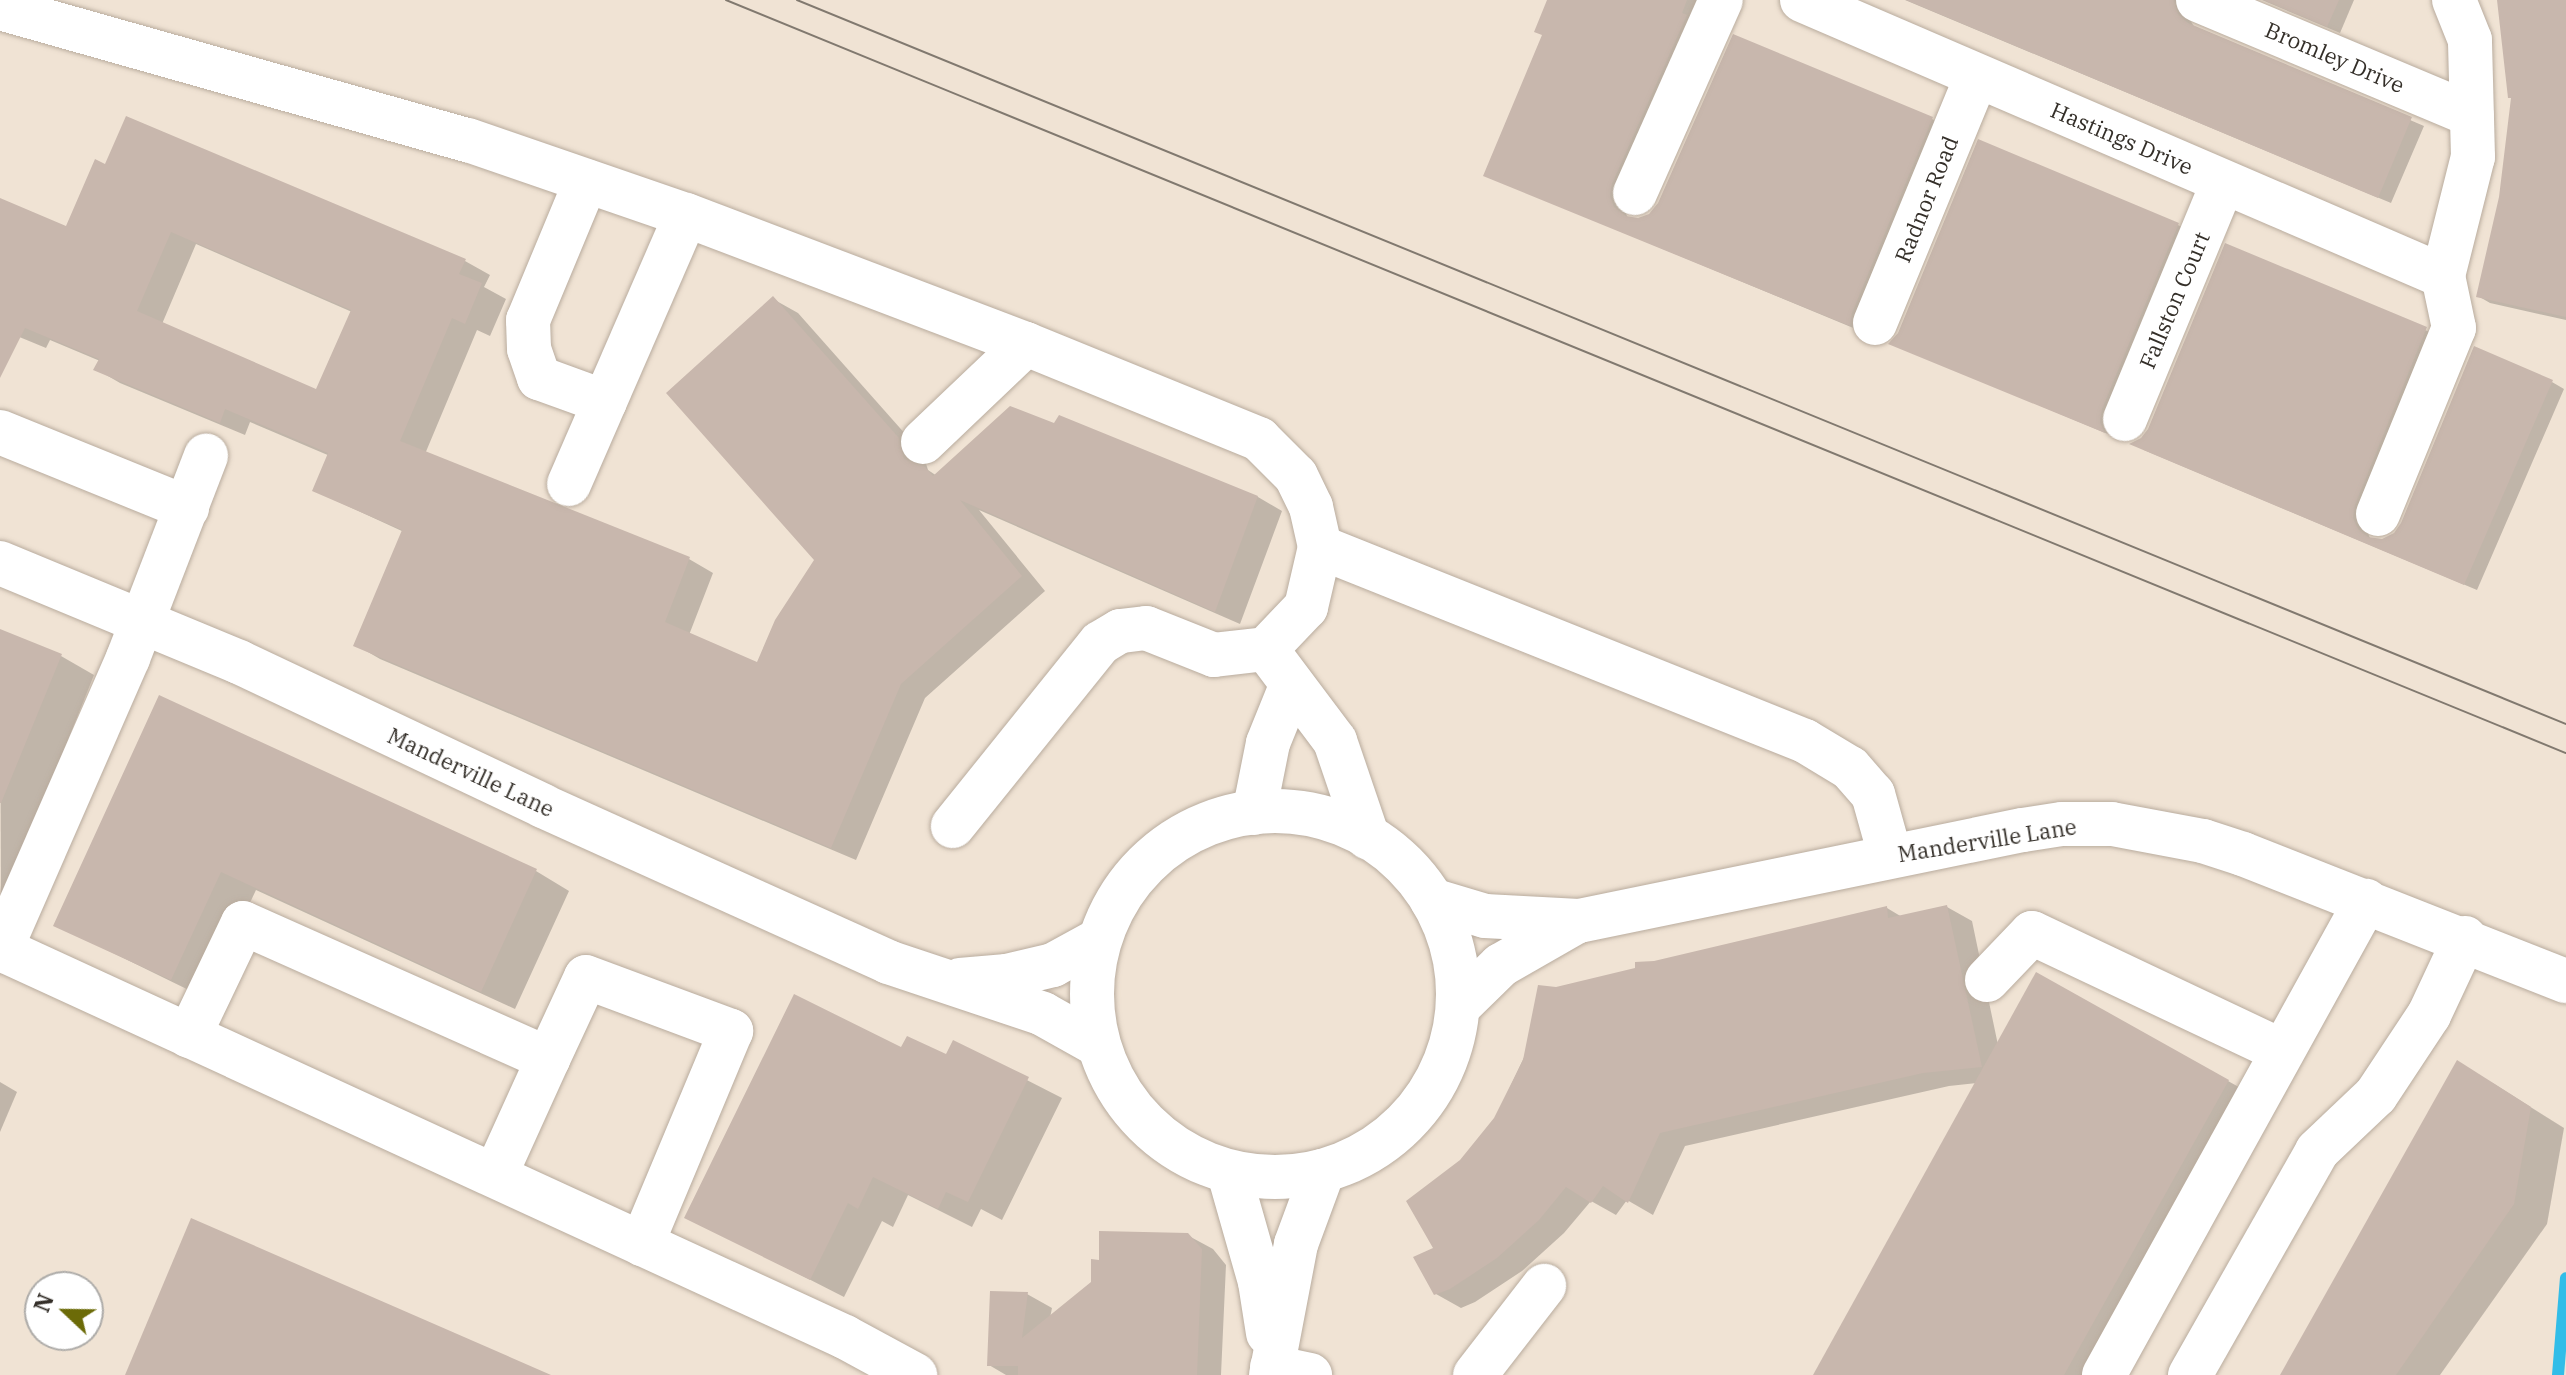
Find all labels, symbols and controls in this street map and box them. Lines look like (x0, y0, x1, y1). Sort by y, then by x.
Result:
street label: Bromley Drive (2261, 16, 2409, 98)
street label: Hastings Drive (2047, 96, 2197, 180)
street label: Radnor Road (1889, 132, 1963, 266)
street label: Fallston Court (2133, 228, 2215, 372)
street label: Manderville Lane (384, 722, 558, 822)
street label: Manderville Lane (1896, 813, 2078, 867)
north arrow (24, 1271, 104, 1351)
text: N (26, 1289, 60, 1316)

